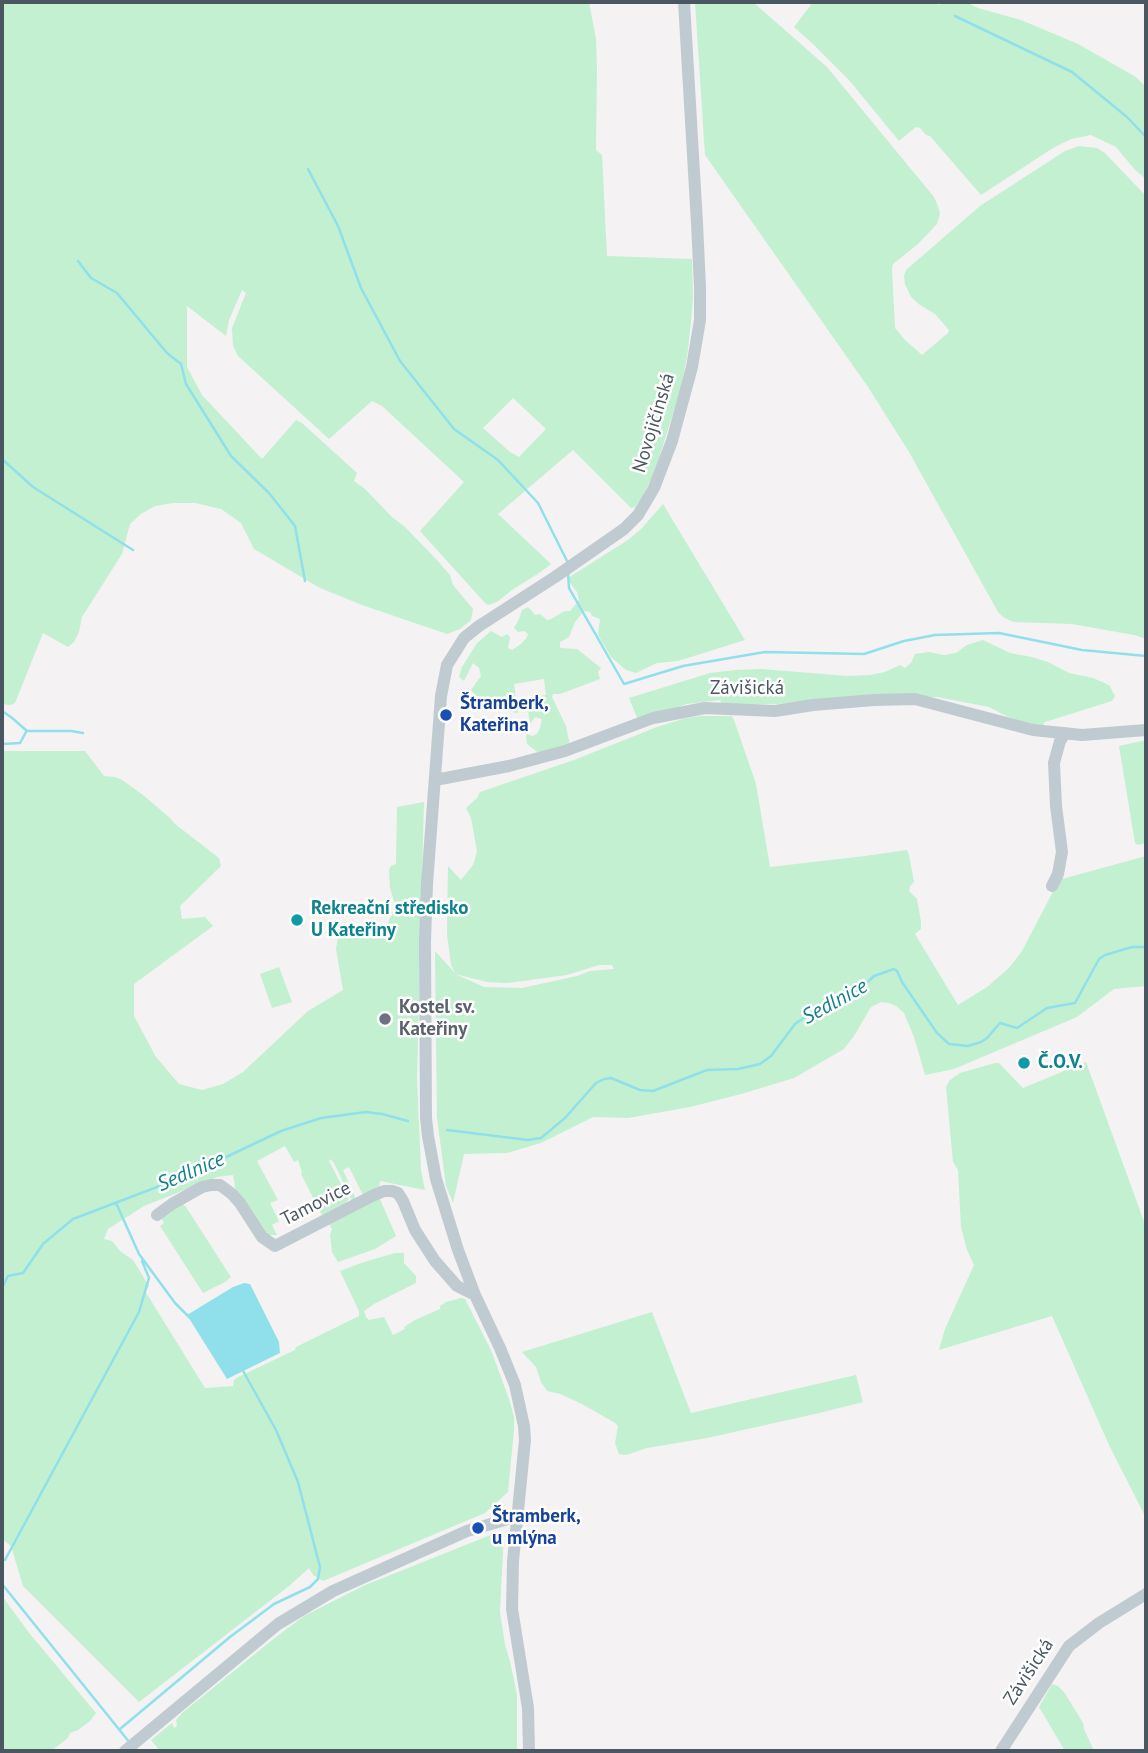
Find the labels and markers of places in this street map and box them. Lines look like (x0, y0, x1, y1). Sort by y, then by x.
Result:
place label: Štramberk, Kateřina (460, 693, 549, 737)
marker: Štramberk, Kateřina (438, 707, 454, 723)
place label: Rekreační středisko U Kateřiny (311, 898, 468, 942)
marker: Rekreační středisko U Kateřiny (289, 912, 305, 928)
place label: Kostel sv. Kateřiny (399, 997, 475, 1041)
marker: Kostel sv. Kateřiny (377, 1011, 393, 1027)
place label: Č.O.V. (1038, 1052, 1083, 1074)
marker: Č.O.V. (1016, 1055, 1032, 1071)
place label: Štramberk, u mlýna (492, 1506, 581, 1550)
marker: Štramberk, u mlýna (470, 1520, 486, 1536)

